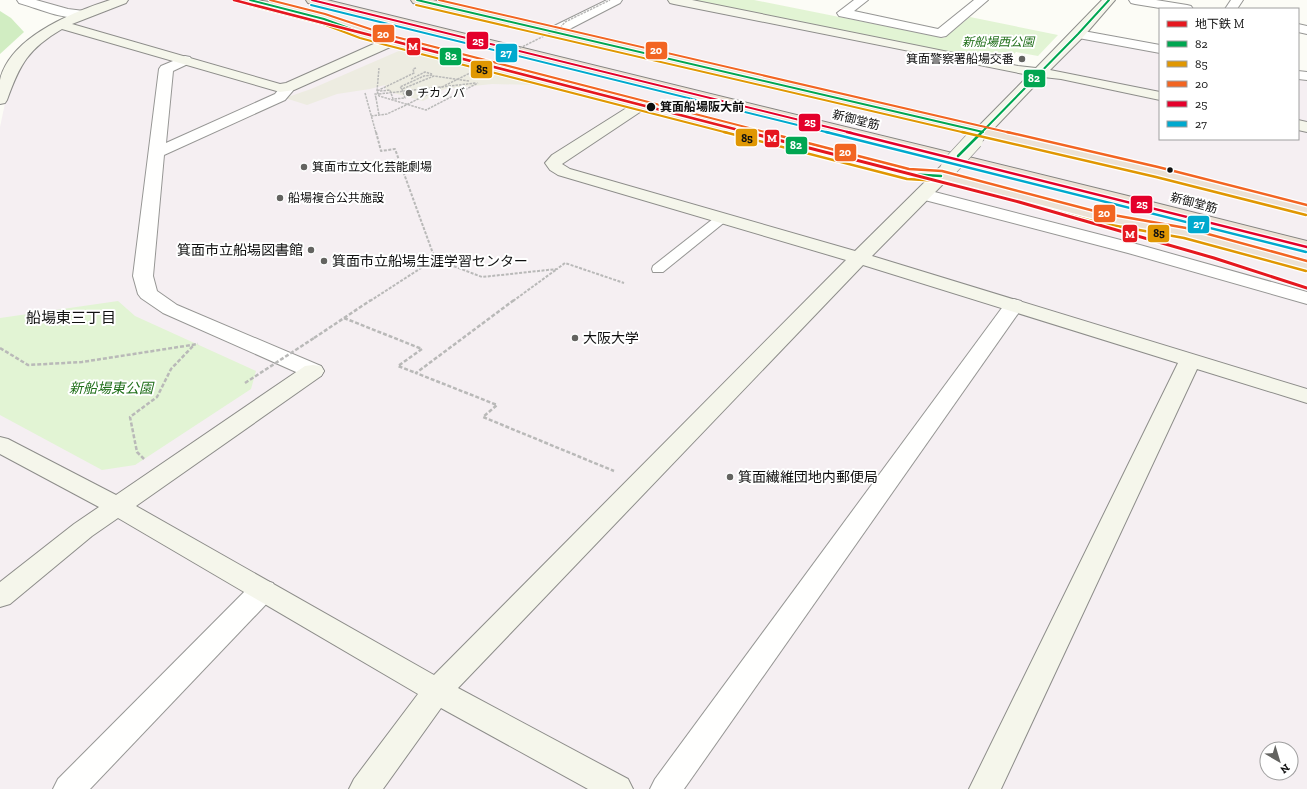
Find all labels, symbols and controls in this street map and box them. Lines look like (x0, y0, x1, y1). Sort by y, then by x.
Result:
legend (1159, 8, 1299, 140)
text: 地下鉄 M (1195, 17, 1245, 31)
line badge: 20 (372, 24, 395, 43)
text: 20 (377, 28, 389, 41)
line badge: 25 (466, 31, 489, 50)
text: 25 (472, 35, 484, 48)
park label: 新船場西公園 (962, 35, 1036, 49)
line badge: M (406, 37, 421, 56)
text: 82 (1195, 37, 1208, 51)
text: M (408, 40, 418, 53)
line badge: 20 (645, 41, 668, 60)
line badge: 27 (495, 43, 518, 63)
text: 20 (650, 44, 662, 57)
line badge: 82 (439, 47, 462, 66)
text: 27 (500, 47, 512, 60)
text: 82 (445, 50, 457, 63)
place label: 箕面警察署船場交番 (906, 52, 1014, 66)
marker: 箕面警察署船場交番 (1017, 54, 1027, 64)
text: 85 (1195, 57, 1208, 71)
line badge: 85 (470, 60, 493, 79)
text: 85 (476, 63, 488, 76)
line badge: 82 (1023, 69, 1046, 88)
text: 82 (1028, 72, 1040, 85)
text: 20 (1195, 77, 1208, 91)
place label: チカノバ (417, 86, 465, 100)
marker: チカノバ (404, 88, 414, 98)
text: 25 (1195, 97, 1207, 111)
place label: 箕面船場阪大前 (660, 100, 744, 114)
marker: 箕面船場阪大前 (645, 101, 657, 113)
street label: 新御堂筋 (831, 107, 881, 133)
line badge: 25 (798, 113, 821, 132)
text: 25 (804, 116, 816, 129)
text: 27 (1195, 117, 1207, 131)
line badge: 85 (735, 128, 758, 147)
line badge: M (764, 129, 780, 148)
text: 85 (741, 132, 753, 145)
text: M (767, 132, 777, 145)
line badge: 82 (785, 136, 808, 155)
text: 82 (790, 139, 802, 152)
line badge: 20 (834, 143, 857, 162)
text: 20 (839, 146, 851, 159)
place label: 箕面市立文化芸能劇場 (312, 160, 432, 174)
marker: 箕面市立文化芸能劇場 (299, 162, 309, 172)
unlabelled marker (1165, 165, 1175, 175)
street label: 新御堂筋 (1169, 190, 1219, 216)
place label: 船場複合公共施設 (288, 191, 384, 205)
marker: 船場複合公共施設 (275, 193, 285, 203)
line badge: 25 (1130, 195, 1153, 214)
text: 25 (1136, 198, 1148, 211)
line badge: 20 (1093, 204, 1116, 223)
text: 20 (1098, 207, 1110, 220)
line badge: 27 (1187, 215, 1210, 234)
text: 27 (1193, 218, 1205, 231)
line badge: M (1122, 224, 1138, 243)
line badge: 85 (1147, 224, 1170, 243)
text: 85 (1153, 227, 1165, 240)
text: M (1125, 228, 1135, 241)
place label: 箕面市立船場図書館 (177, 242, 303, 259)
marker: 箕面市立船場図書館 (306, 245, 316, 255)
place label: 箕面市立船場生涯学習センター (332, 253, 528, 270)
marker: 箕面市立船場生涯学習センター (319, 256, 329, 266)
district label: 船場東三丁目 (26, 309, 116, 327)
place label: 大阪大学 (583, 330, 639, 347)
marker: 大阪大学 (570, 333, 580, 343)
park label: 新船場東公園 (69, 380, 155, 397)
place label: 箕面繊維団地内郵便局 (738, 469, 878, 486)
marker: 箕面繊維団地内郵便局 (725, 472, 735, 482)
north arrow (1259, 741, 1299, 781)
text: N (1277, 761, 1292, 777)

